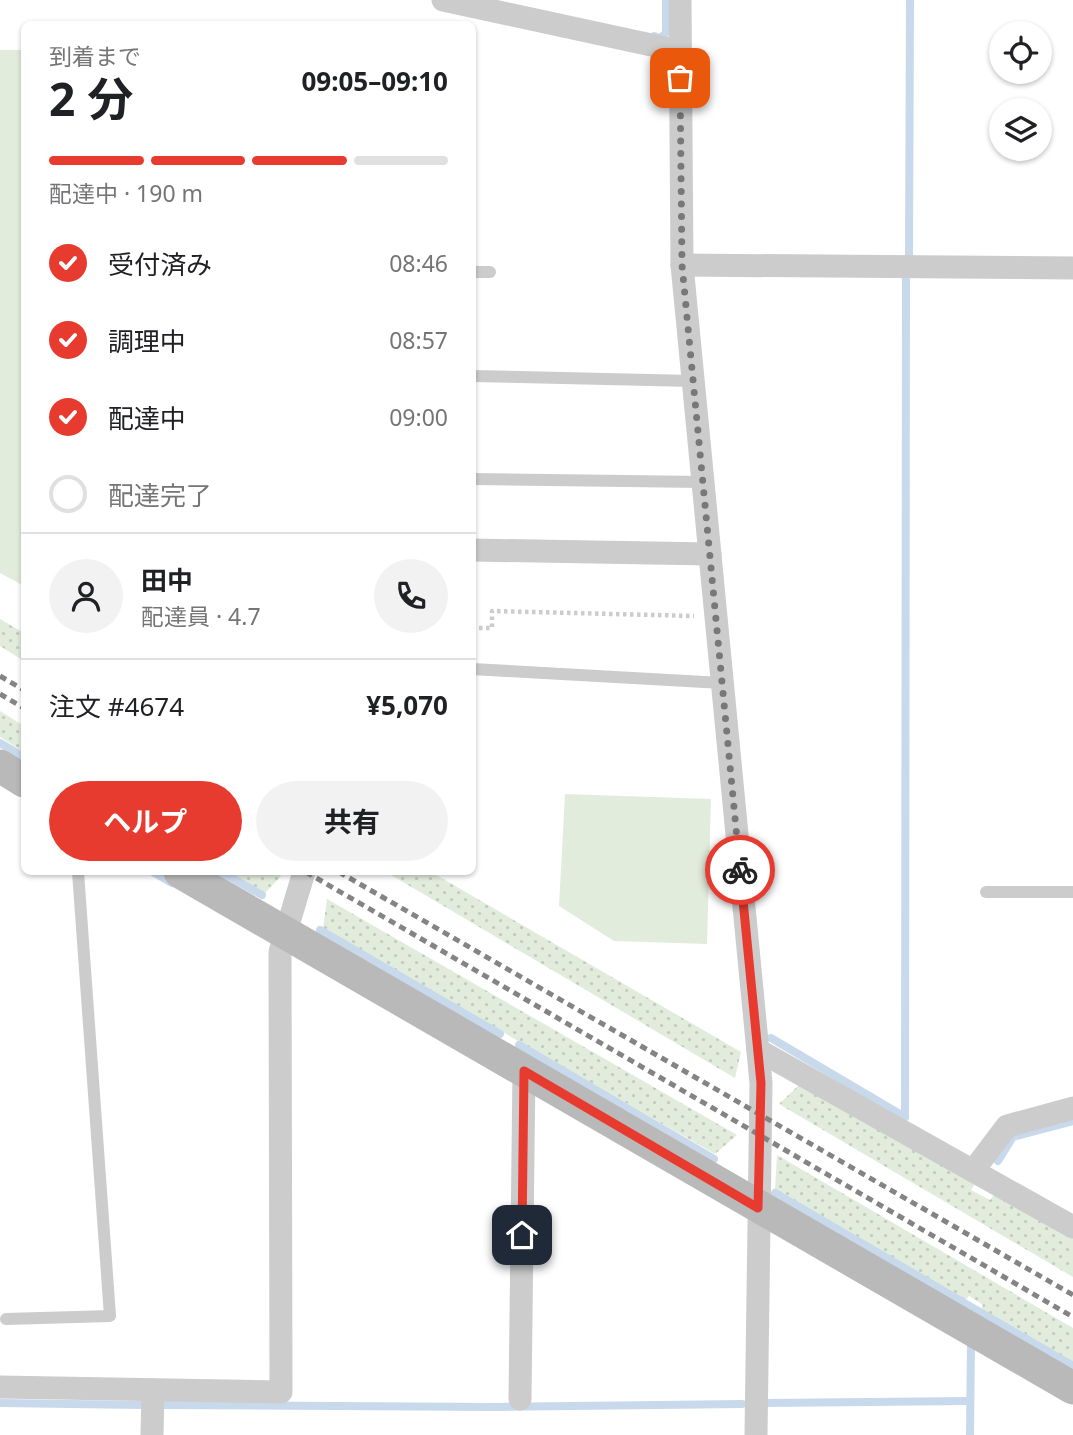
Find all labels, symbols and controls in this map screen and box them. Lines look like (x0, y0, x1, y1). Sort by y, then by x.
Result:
map controls (989, 21, 1052, 161)
button: locate (989, 21, 1052, 84)
text: 到着まで (49, 40, 141, 72)
pin (650, 48, 710, 108)
icon: bag (661, 59, 699, 97)
text: 09:05–09:10 (301, 63, 448, 99)
text: 2 分 (49, 67, 133, 129)
button: layers (989, 98, 1052, 161)
text: 配達中 · 190 m (49, 177, 203, 209)
icon: check (49, 244, 87, 282)
text: 受付済み (108, 246, 212, 282)
text: 08:46 (389, 247, 448, 279)
icon: check (49, 321, 87, 359)
text: 調理中 (108, 323, 186, 359)
text: 08:57 (389, 324, 448, 356)
icon: check (49, 398, 87, 436)
text: 配達中 (108, 400, 186, 436)
text: 09:00 (389, 401, 448, 433)
text: 配達完了 (108, 477, 212, 513)
button: person (49, 559, 123, 633)
button: phone (374, 559, 448, 633)
text: 田中 (141, 562, 193, 598)
text: 配達員 · 4.7 (141, 600, 261, 632)
text: ¥5,070 (366, 687, 448, 723)
text: 注文 #4674 (49, 688, 184, 724)
button: ヘルプ (49, 781, 242, 861)
button: 共有 (256, 781, 448, 861)
courier (705, 835, 775, 905)
icon: bike (721, 851, 759, 889)
pin (492, 1205, 552, 1265)
icon: home (503, 1216, 541, 1254)

